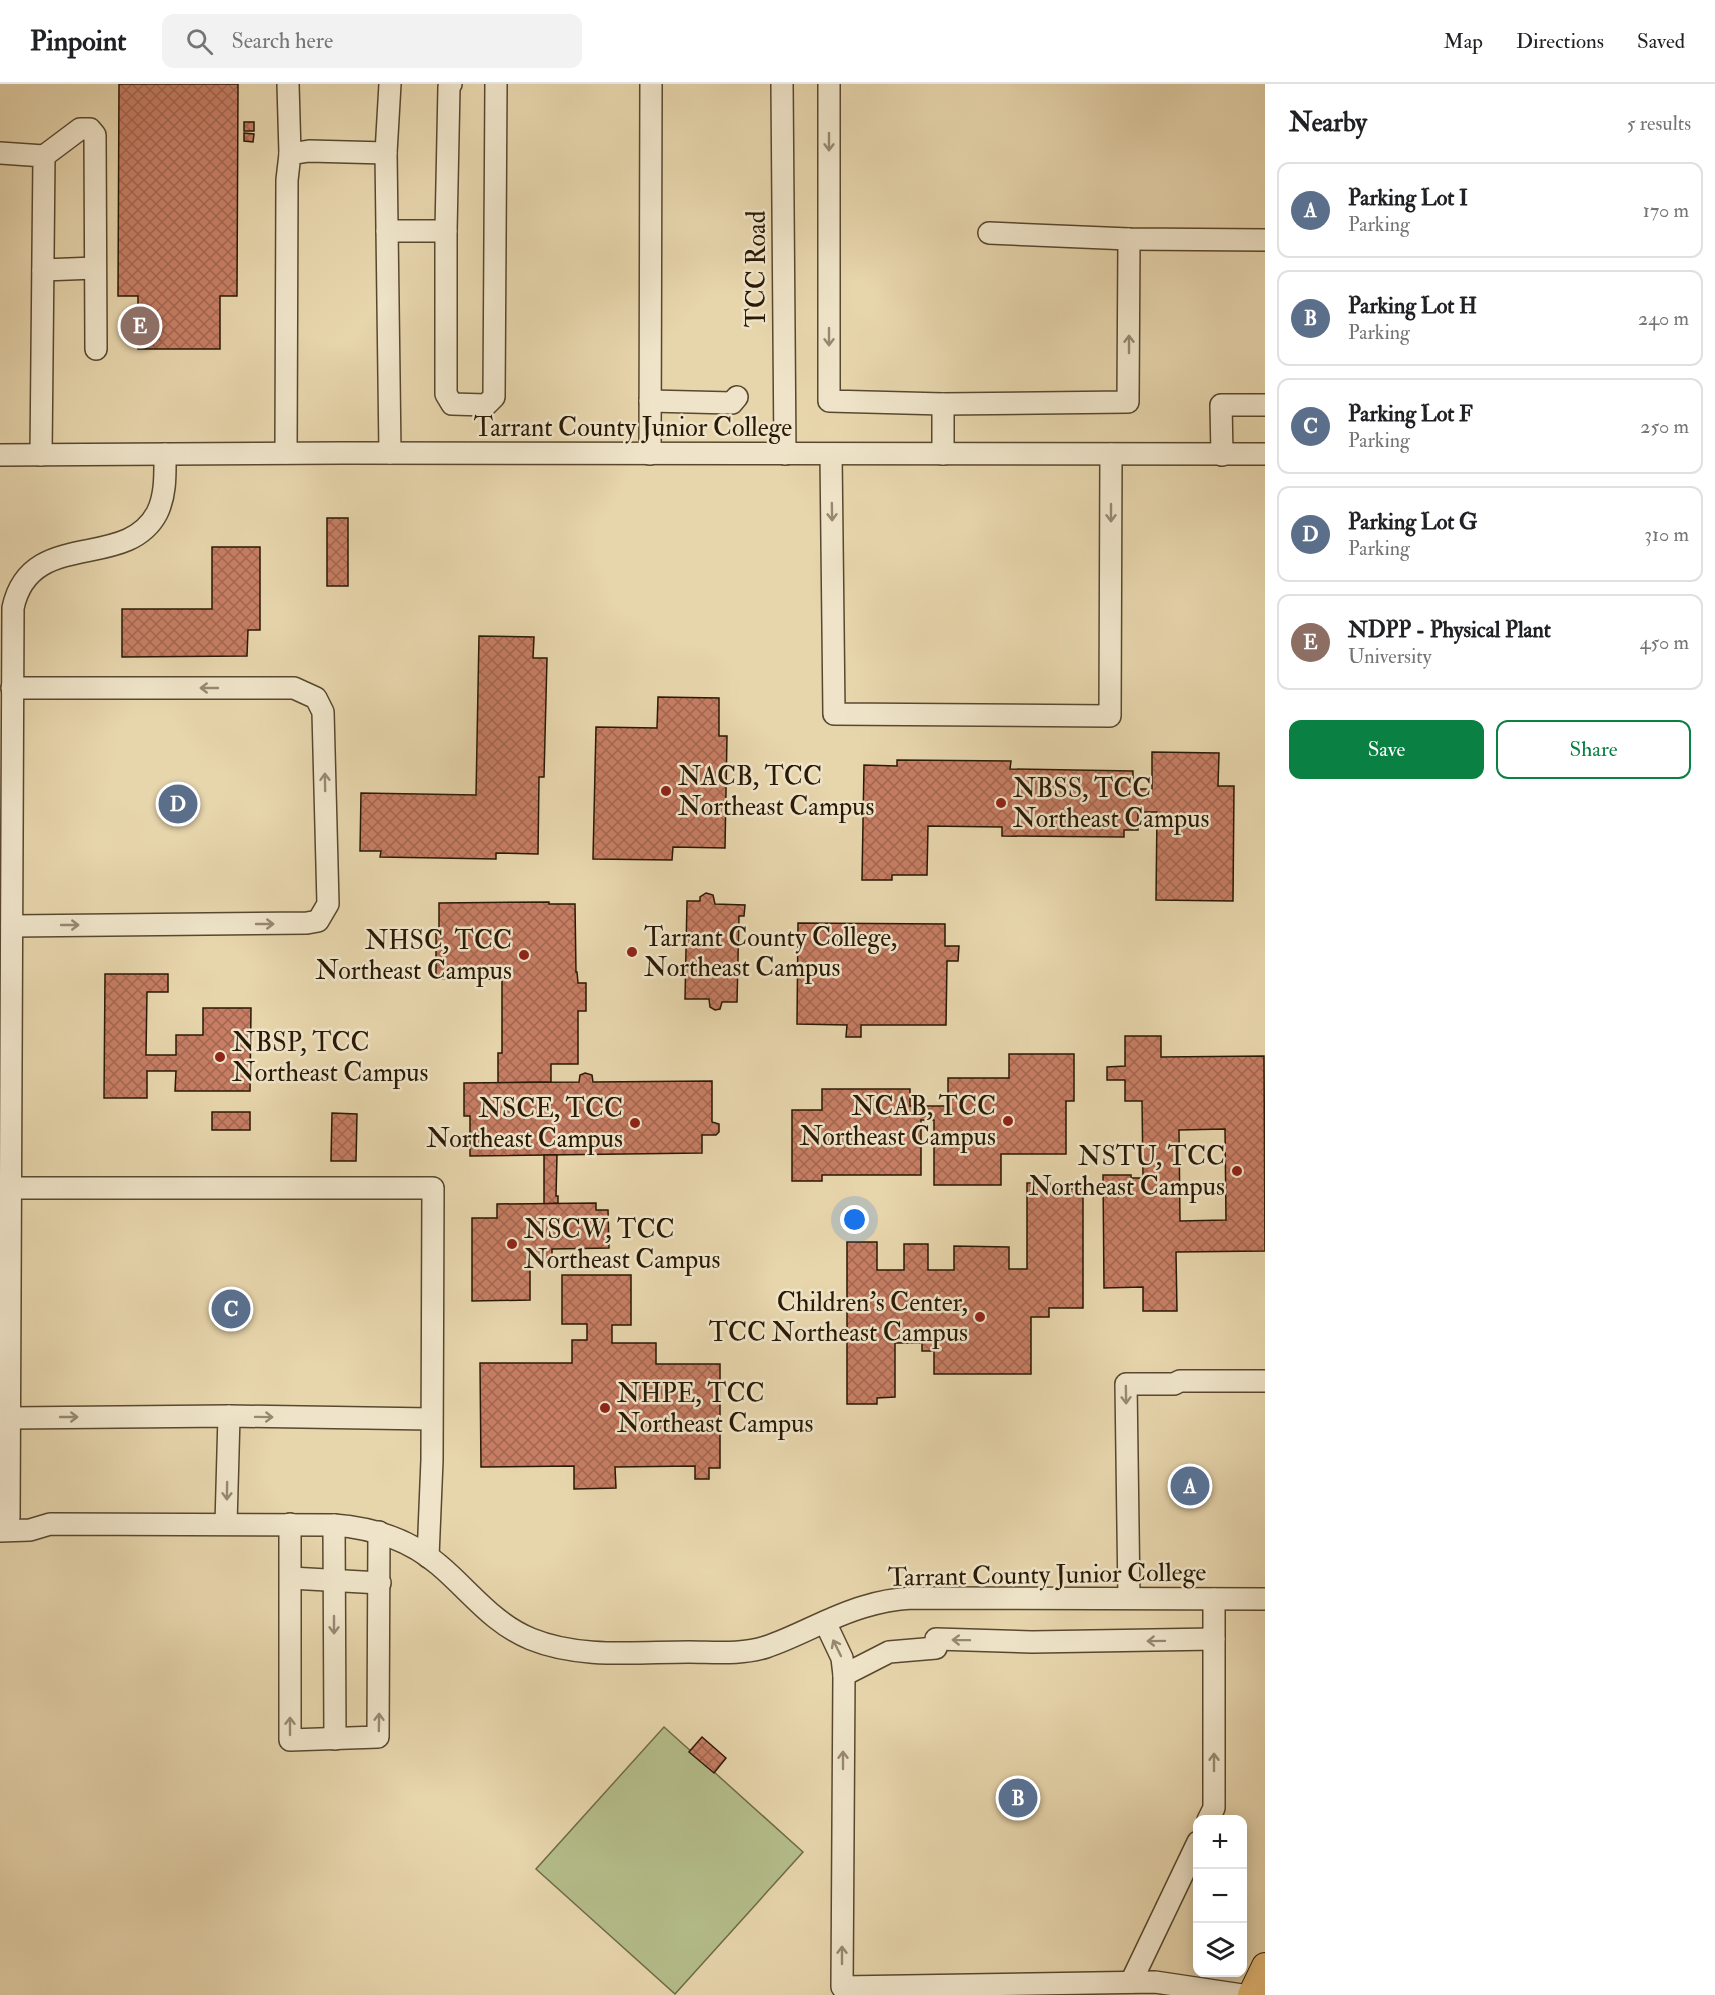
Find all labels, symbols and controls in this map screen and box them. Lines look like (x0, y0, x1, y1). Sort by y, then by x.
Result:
search box (162, 14, 582, 68)
text: Pinpoint (30, 24, 126, 59)
icon: search (183, 25, 216, 58)
text: Search here (231, 27, 333, 55)
text: Map (1443, 28, 1483, 55)
text: Directions (1516, 28, 1604, 55)
text: Saved (1637, 28, 1685, 55)
text: Nearby (1289, 107, 1367, 139)
text: 5 results (1627, 111, 1691, 136)
one-way arrow (823, 132, 835, 152)
text: Parking Lot I (1348, 184, 1468, 212)
text: A (1304, 198, 1317, 223)
text: 170 m (1643, 198, 1689, 223)
street label: TCC Road (741, 210, 773, 328)
text: Parking (1348, 212, 1410, 237)
text: Parking Lot H (1348, 292, 1477, 320)
pin: E (120, 304, 160, 348)
text: B (1304, 306, 1317, 331)
text: 240 m (1638, 306, 1689, 331)
text: Parking (1348, 320, 1410, 345)
one-way arrow (823, 327, 835, 347)
one-way arrow (1123, 334, 1134, 354)
text: Parking Lot F (1348, 400, 1473, 428)
street label: Tarrant County Junior College (474, 412, 792, 444)
text: C (1303, 414, 1318, 439)
text: 250 m (1640, 414, 1689, 439)
text: Parking (1348, 428, 1410, 453)
one-way arrow (826, 502, 838, 522)
one-way arrow (1105, 502, 1117, 522)
text: Parking Lot G (1348, 508, 1478, 536)
text: D (1302, 522, 1319, 547)
text: 310 m (1644, 522, 1689, 547)
text: Parking (1348, 536, 1410, 561)
text: NDPP - Physical Plant (1348, 616, 1551, 644)
text: E (1303, 630, 1318, 655)
text: 450 m (1640, 630, 1689, 655)
text: University (1348, 644, 1431, 669)
one-way arrow (200, 682, 220, 694)
button: Save (1289, 720, 1484, 779)
button: Share (1496, 720, 1691, 779)
place label: NACB, TCC Northeast Campus (678, 761, 875, 824)
one-way arrow (319, 773, 331, 793)
place label: NBSS, TCC Northeast Campus (1013, 773, 1210, 836)
pin: D (158, 782, 198, 826)
marker: NACB, TCC Northeast Campus (659, 784, 673, 798)
marker: NBSS, TCC Northeast Campus (994, 796, 1008, 810)
one-way arrow (254, 918, 274, 930)
one-way arrow (60, 919, 80, 931)
place label: Tarrant County College, Northeast Campus (644, 922, 897, 985)
place label: NHSC, TCC Northeast Campus (316, 925, 512, 988)
marker: Tarrant County College, Northeast Campus (625, 945, 639, 959)
marker: NHSC, TCC Northeast Campus (517, 948, 531, 962)
place label: NBSP, TCC Northeast Campus (232, 1027, 429, 1090)
marker: NBSP, TCC Northeast Campus (213, 1050, 227, 1064)
place label: NCAB, TCC Northeast Campus (800, 1091, 996, 1154)
place label: NSCE, TCC Northeast Campus (427, 1093, 623, 1156)
marker: NCAB, TCC Northeast Campus (1001, 1114, 1015, 1128)
marker: NSCE, TCC Northeast Campus (628, 1116, 642, 1130)
place label: NSTU, TCC Northeast Campus (1029, 1141, 1225, 1204)
marker: NSTU, TCC Northeast Campus (1230, 1164, 1244, 1178)
your location (840, 1205, 869, 1234)
place label: NSCW, TCC Northeast Campus (524, 1214, 721, 1277)
marker: NSCW, TCC Northeast Campus (505, 1237, 519, 1251)
pin: C (212, 1286, 250, 1332)
place label: Children's Center, TCC Northeast Campus (709, 1287, 968, 1350)
marker: Children's Center, TCC Northeast Campus (973, 1310, 987, 1324)
place label: NHPE, TCC Northeast Campus (617, 1378, 814, 1441)
one-way arrow (1120, 1384, 1132, 1404)
marker: NHPE, TCC Northeast Campus (598, 1401, 612, 1415)
one-way arrow (254, 1411, 274, 1423)
one-way arrow (59, 1412, 79, 1423)
pin: A (1170, 1464, 1210, 1508)
one-way arrow (221, 1480, 232, 1500)
street label: Tarrant County Junior College (888, 1556, 1207, 1594)
one-way arrow (328, 1615, 340, 1635)
one-way arrow (952, 1634, 972, 1645)
one-way arrow (1146, 1635, 1166, 1647)
one-way arrow (830, 1639, 842, 1657)
one-way arrow (373, 1713, 384, 1733)
one-way arrow (284, 1716, 296, 1736)
one-way arrow (838, 1751, 849, 1771)
one-way arrow (1208, 1753, 1220, 1773)
pin: B (998, 1776, 1038, 1820)
map controls (1193, 1815, 1247, 1977)
button: + (1193, 1815, 1247, 1869)
button: − (1193, 1869, 1247, 1923)
button: layers (1193, 1923, 1247, 1977)
one-way arrow (836, 1946, 848, 1966)

